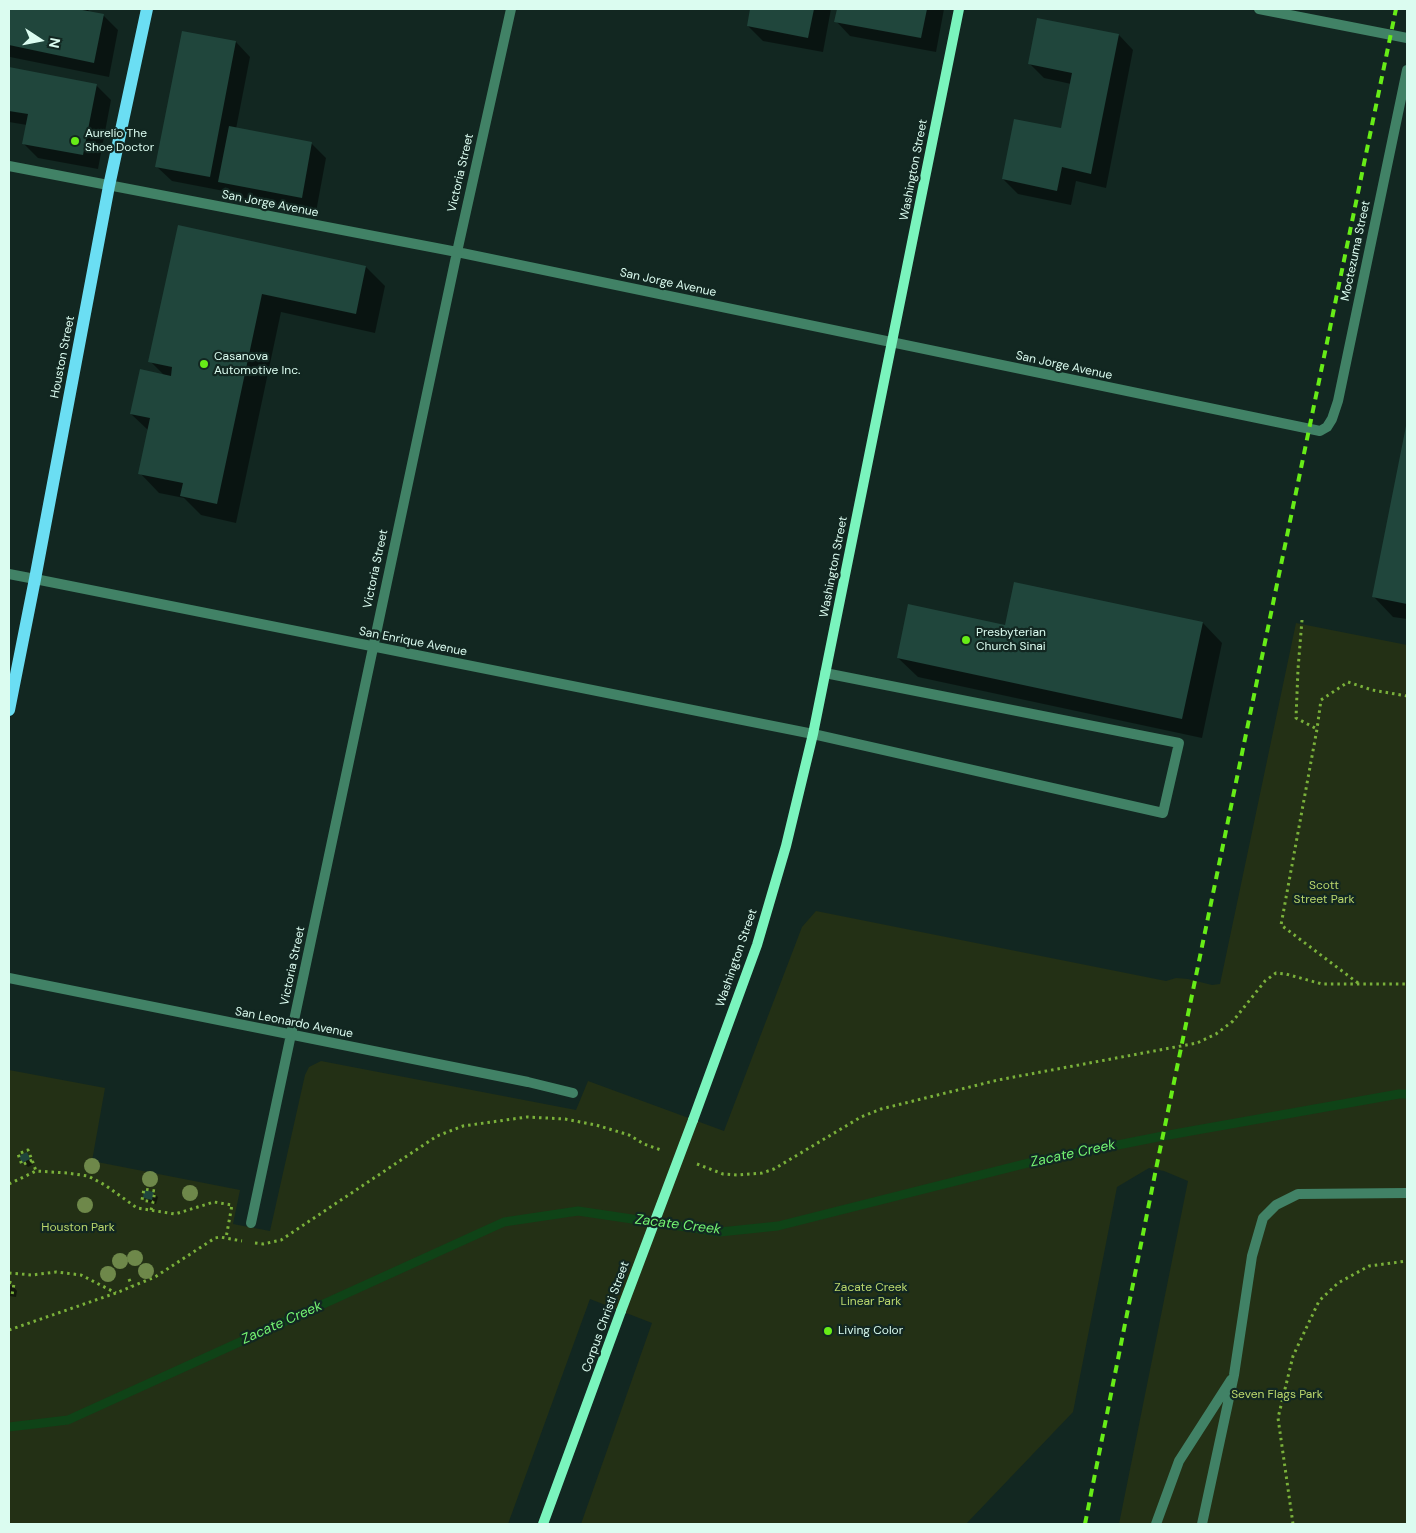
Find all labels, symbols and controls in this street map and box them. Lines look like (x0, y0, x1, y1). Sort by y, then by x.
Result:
north arrow (15, 15, 65, 65)
text: N (45, 36, 65, 50)
street label: Washington Street (897, 118, 931, 222)
place label: Aurelio The Shoe Doctor (85, 127, 154, 155)
street label: Victoria Street (445, 132, 477, 214)
marker: Aurelio The Shoe Doctor (69, 135, 81, 147)
street label: San Jorge Avenue (220, 188, 320, 220)
street label: Moctezuma Street (1338, 200, 1374, 302)
street label: San Jorge Avenue (618, 266, 718, 300)
street label: Houston Street (48, 315, 78, 399)
street label: San Jorge Avenue (1014, 349, 1114, 383)
place label: Casanova Automotive Inc. (214, 350, 300, 378)
marker: Casanova Automotive Inc. (198, 358, 210, 370)
street label: Washington Street (817, 515, 851, 619)
street label: Victoria Street (361, 528, 391, 610)
street label: San Enrique Avenue (358, 624, 468, 660)
place label: Presbyterian Church Sinai (976, 626, 1046, 654)
marker: Presbyterian Church Sinai (960, 634, 972, 646)
park label: Scott Street Park (1294, 879, 1354, 907)
street label: Washington Street (713, 907, 761, 1009)
street label: Victoria Street (278, 925, 308, 1007)
street label: San Leonardo Avenue (234, 1005, 354, 1041)
water label: Zacate Creek (1029, 1137, 1117, 1171)
water label: Zacate Creek (634, 1211, 722, 1239)
park label: Houston Park (41, 1221, 115, 1235)
street label: Corpus Christi Street (579, 1260, 633, 1374)
park label: Zacate Creek Linear Park (834, 1281, 908, 1309)
water label: Zacate Creek (239, 1298, 325, 1348)
place label: Living Color (838, 1324, 903, 1338)
marker: Living Color (822, 1325, 834, 1337)
park label: Seven Flags Park (1231, 1388, 1323, 1402)

